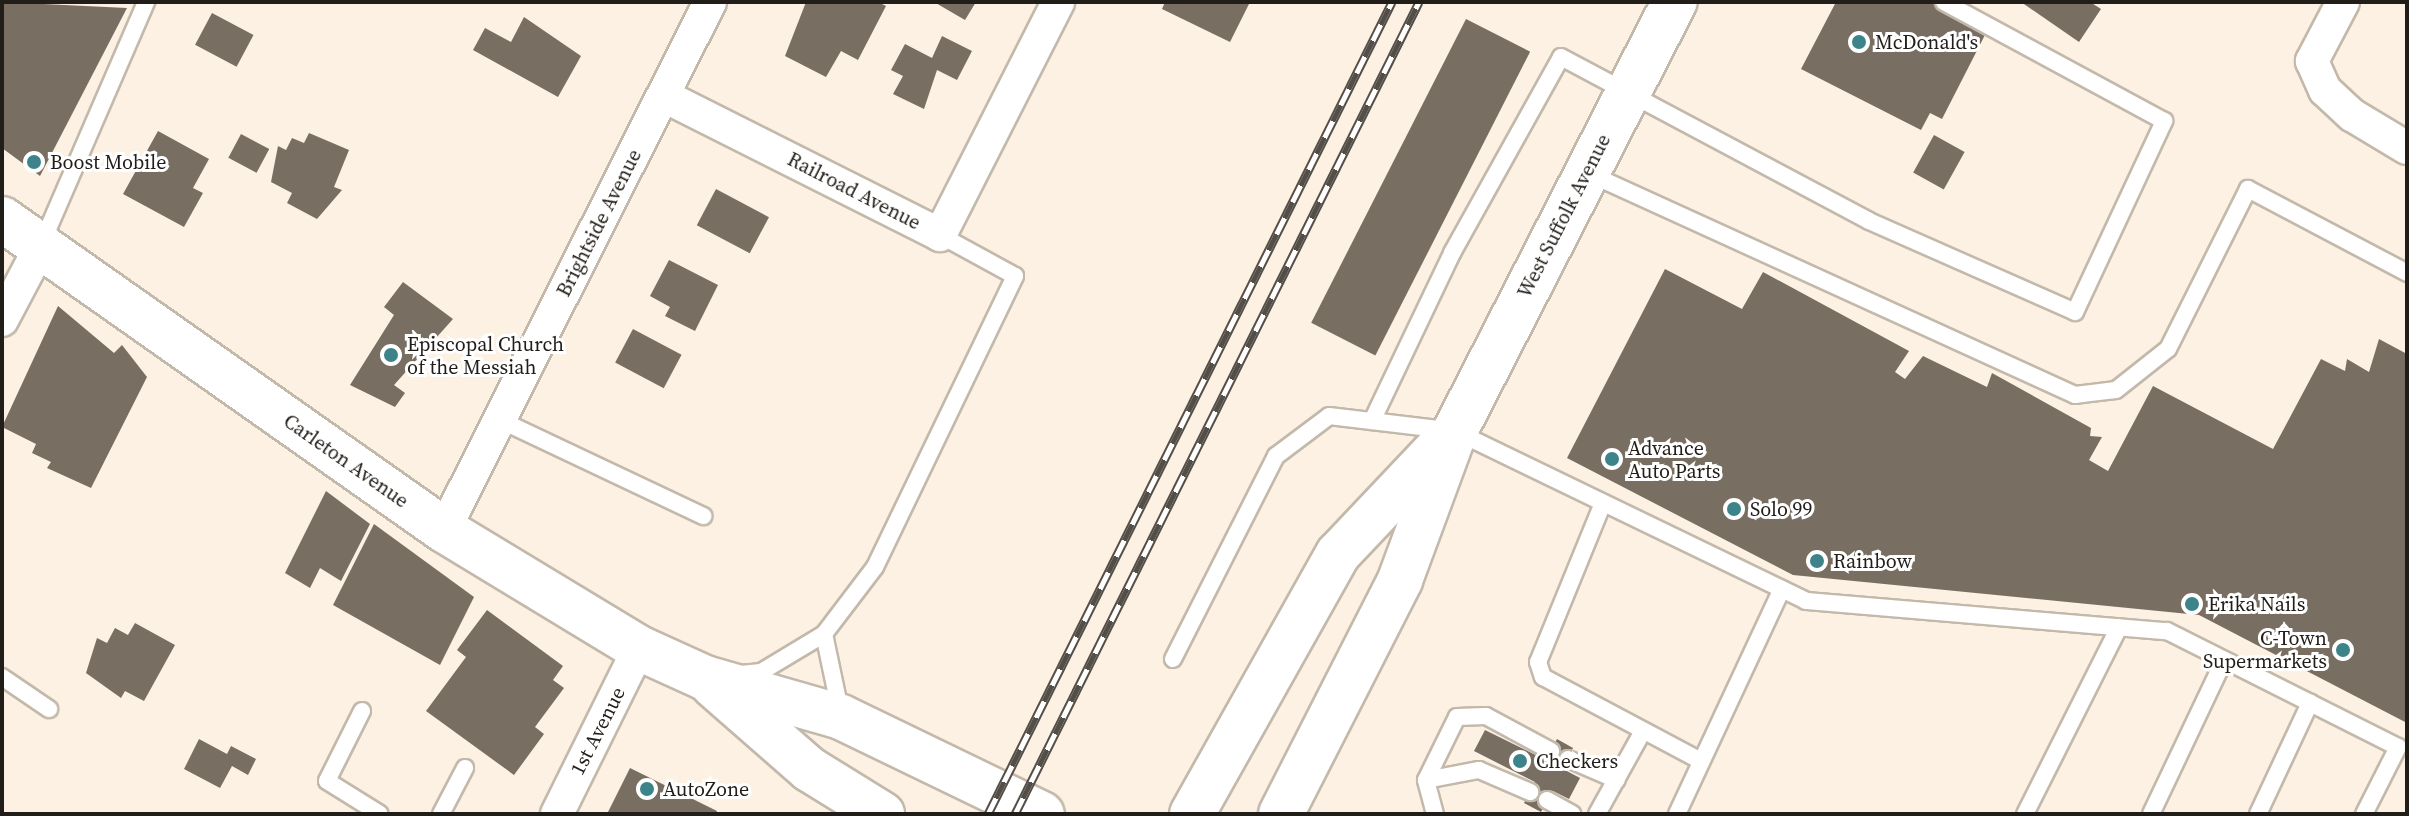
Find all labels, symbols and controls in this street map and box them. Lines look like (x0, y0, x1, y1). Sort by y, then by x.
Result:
place label: McDonald's (1875, 30, 1978, 54)
marker: McDonald's (1850, 33, 1868, 51)
street label: West Suffolk Avenue (1512, 130, 1616, 302)
street label: Brightside Avenue (552, 145, 646, 301)
street label: Railroad Avenue (783, 147, 925, 235)
place label: Boost Mobile (50, 150, 166, 174)
marker: Boost Mobile (25, 153, 43, 171)
place label: Episcopal Church of the Messiah (407, 332, 564, 379)
marker: Episcopal Church of the Messiah (382, 346, 400, 364)
street label: Carleton Avenue (279, 409, 413, 513)
place label: Advance Auto Parts (1628, 436, 1721, 483)
marker: Advance Auto Parts (1603, 450, 1621, 468)
place label: Solo 99 (1750, 497, 1813, 521)
marker: Solo 99 (1725, 500, 1743, 518)
place label: Rainbow (1833, 549, 1912, 573)
marker: Rainbow (1808, 552, 1826, 570)
place label: Erika Nails (2208, 592, 2305, 616)
marker: Erika Nails (2183, 595, 2201, 613)
place label: C‑Town Supermarkets (2203, 626, 2327, 673)
marker: C‑Town Supermarkets (2334, 641, 2352, 659)
street label: 1st Avenue (566, 683, 630, 779)
place label: Checkers (1536, 749, 1618, 773)
marker: Checkers (1511, 752, 1529, 770)
place label: AutoZone (663, 777, 749, 801)
marker: AutoZone (638, 780, 656, 798)

